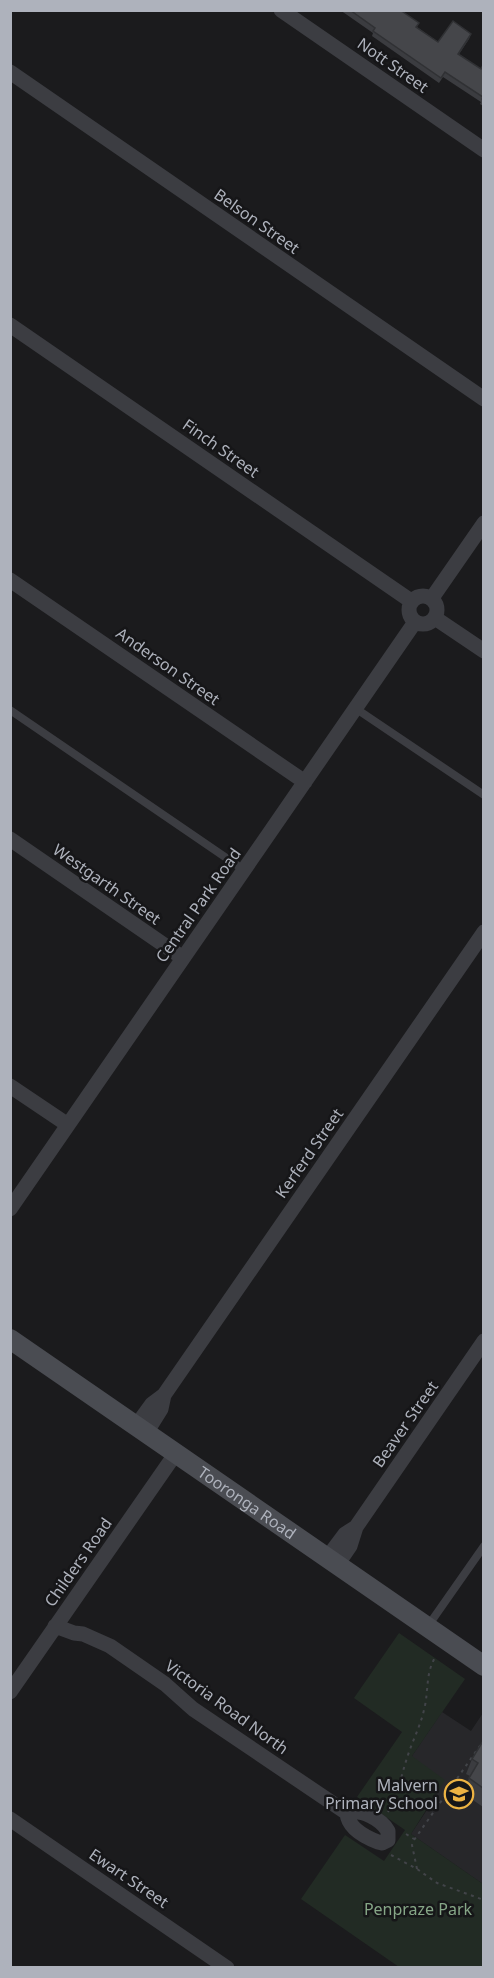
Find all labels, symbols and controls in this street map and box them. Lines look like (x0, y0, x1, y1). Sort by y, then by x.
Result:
street label: Nott Street (353, 32, 433, 98)
street label: Belson Street (210, 183, 304, 259)
street label: Finch Street (178, 414, 264, 483)
street label: Anderson Street (112, 622, 224, 710)
street label: Westgarth Street (49, 839, 165, 930)
street label: Central Park Road (150, 843, 246, 967)
street label: Kerferd Street (270, 1103, 348, 1202)
street label: Beaver Street (367, 1376, 443, 1472)
street label: Tooronga Road (194, 1461, 300, 1544)
street label: Childers Road (39, 1513, 117, 1611)
street label: Victoria Road North (161, 1655, 293, 1759)
place label: Malvern Primary School (325, 1774, 438, 1814)
school or university icon: Malvern Primary School (443, 1778, 475, 1810)
street label: Ewart Street (85, 1843, 173, 1913)
park label: Penpraze Park (364, 1898, 473, 1920)

